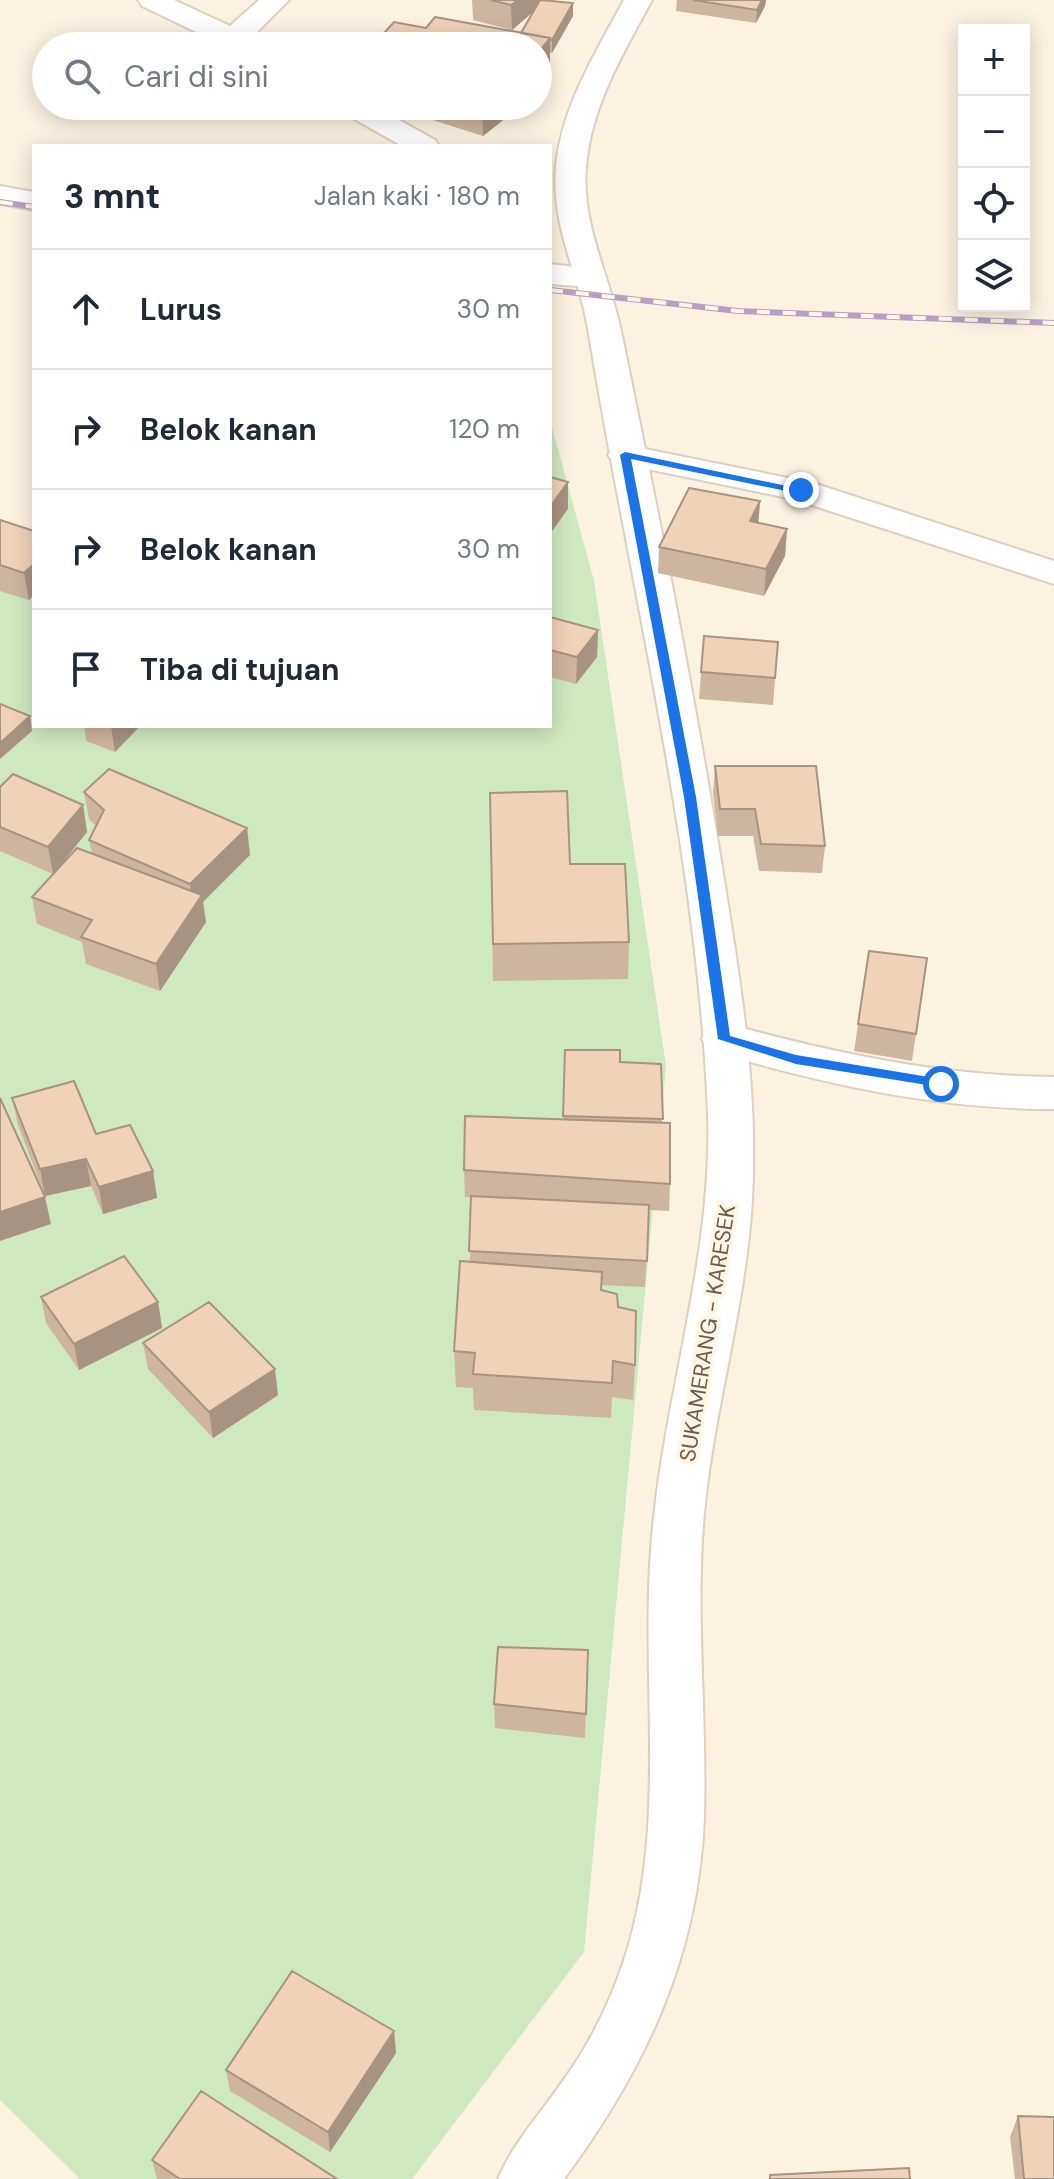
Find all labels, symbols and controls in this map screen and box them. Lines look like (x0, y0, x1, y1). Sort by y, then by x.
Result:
map controls (958, 24, 1030, 312)
button: + (958, 24, 1030, 96)
search box (32, 32, 552, 120)
icon: search (60, 54, 104, 98)
text: Cari di sini (124, 57, 269, 96)
button: − (958, 96, 1030, 168)
button: locate (958, 168, 1030, 240)
text: 3 mnt (64, 174, 160, 219)
text: Jalan kaki · 180 m (314, 179, 520, 213)
button: layers (958, 240, 1030, 312)
icon: ahead (64, 287, 108, 331)
text: Lurus (140, 290, 222, 329)
text: 30 m (457, 292, 520, 326)
icon: right (64, 407, 108, 451)
text: Belok kanan (140, 410, 317, 449)
text: 120 m (449, 412, 520, 446)
route end (783, 472, 819, 508)
icon: right (64, 527, 108, 571)
text: Belok kanan (140, 530, 317, 569)
text: 30 m (457, 532, 520, 566)
icon: arrive (64, 647, 108, 691)
text: Tiba di tujuan (140, 650, 340, 689)
route start (923, 1066, 959, 1102)
street label: SUKAMERANG - KARESEK (673, 1202, 742, 1464)

